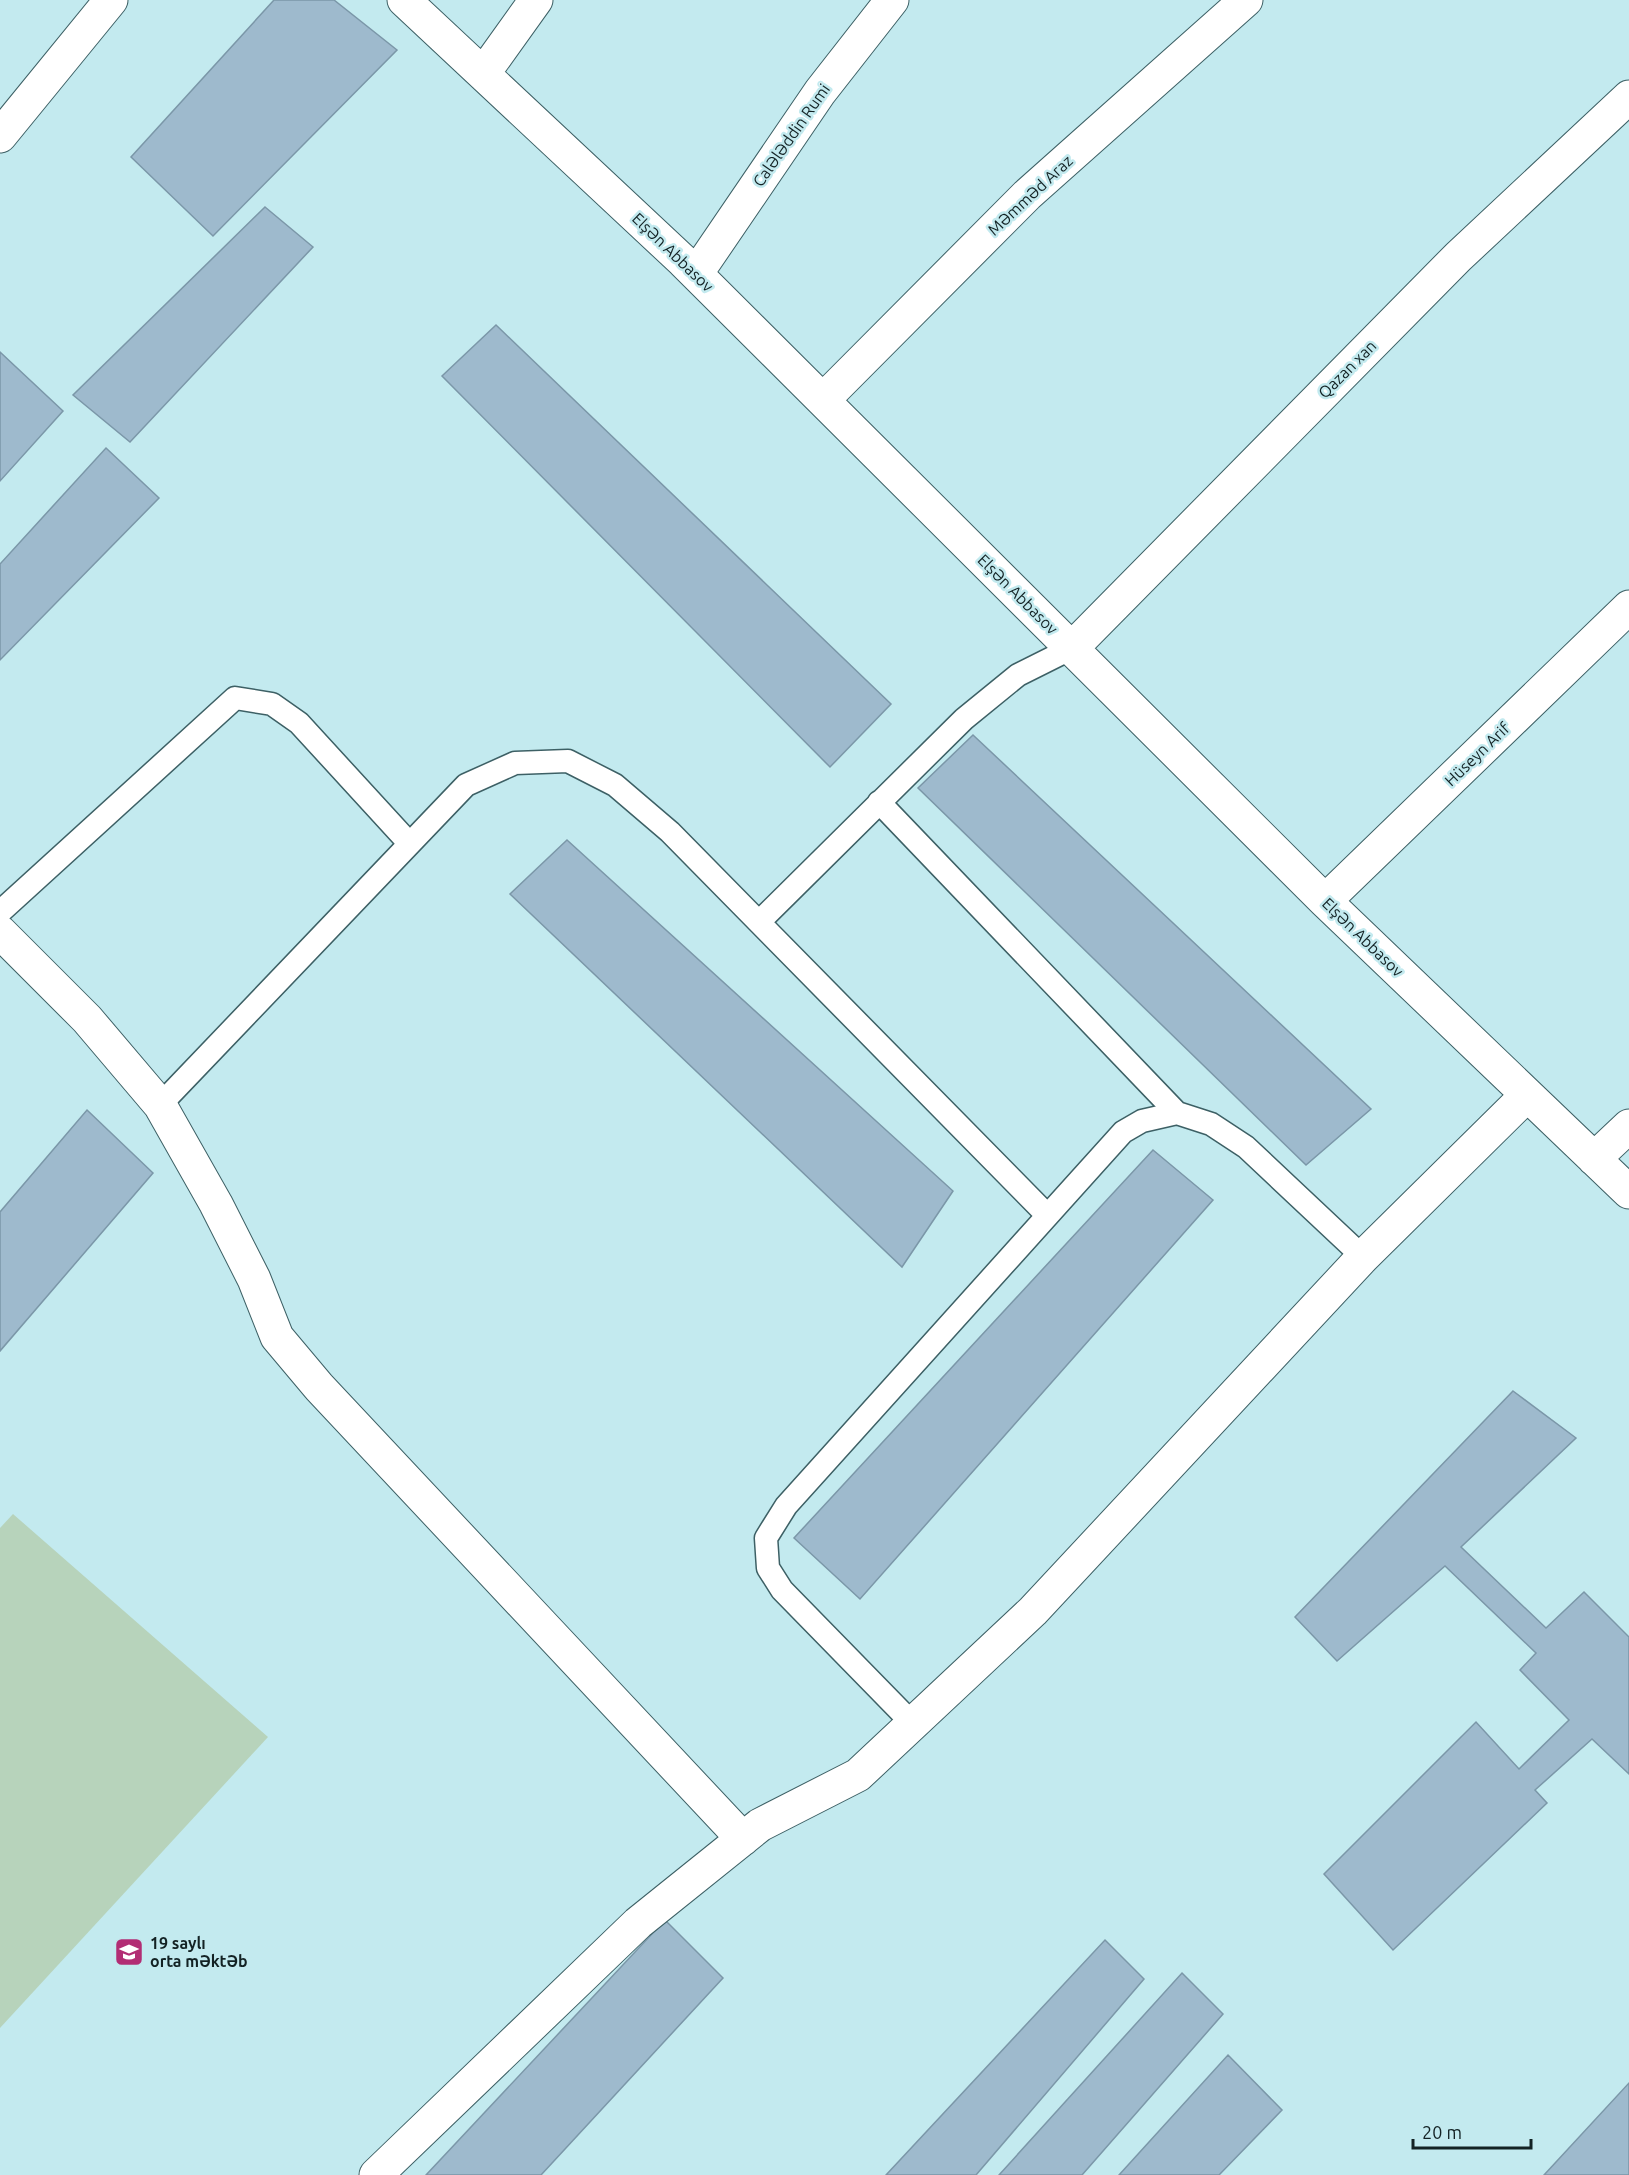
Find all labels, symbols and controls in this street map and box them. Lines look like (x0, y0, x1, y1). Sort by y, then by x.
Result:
street label: Calələddin Rumi (749, 80, 833, 190)
street label: Məmməd Araz (984, 151, 1076, 239)
street label: Elşən Abbasov (629, 209, 717, 295)
street label: Qazan xan (1314, 336, 1380, 402)
street label: Elşən Abbasov (974, 550, 1062, 638)
street label: Hüseyn Arif (1441, 718, 1514, 789)
street label: Elşən Abbasov (1319, 894, 1407, 980)
place label: 19 saylı orta məktəb (150, 1934, 248, 1970)
school or university icon: 19 saylı orta məktəb (113, 1936, 145, 1968)
scale bar (1413, 2112, 1532, 2150)
text: 20 m (1422, 2122, 1462, 2142)

